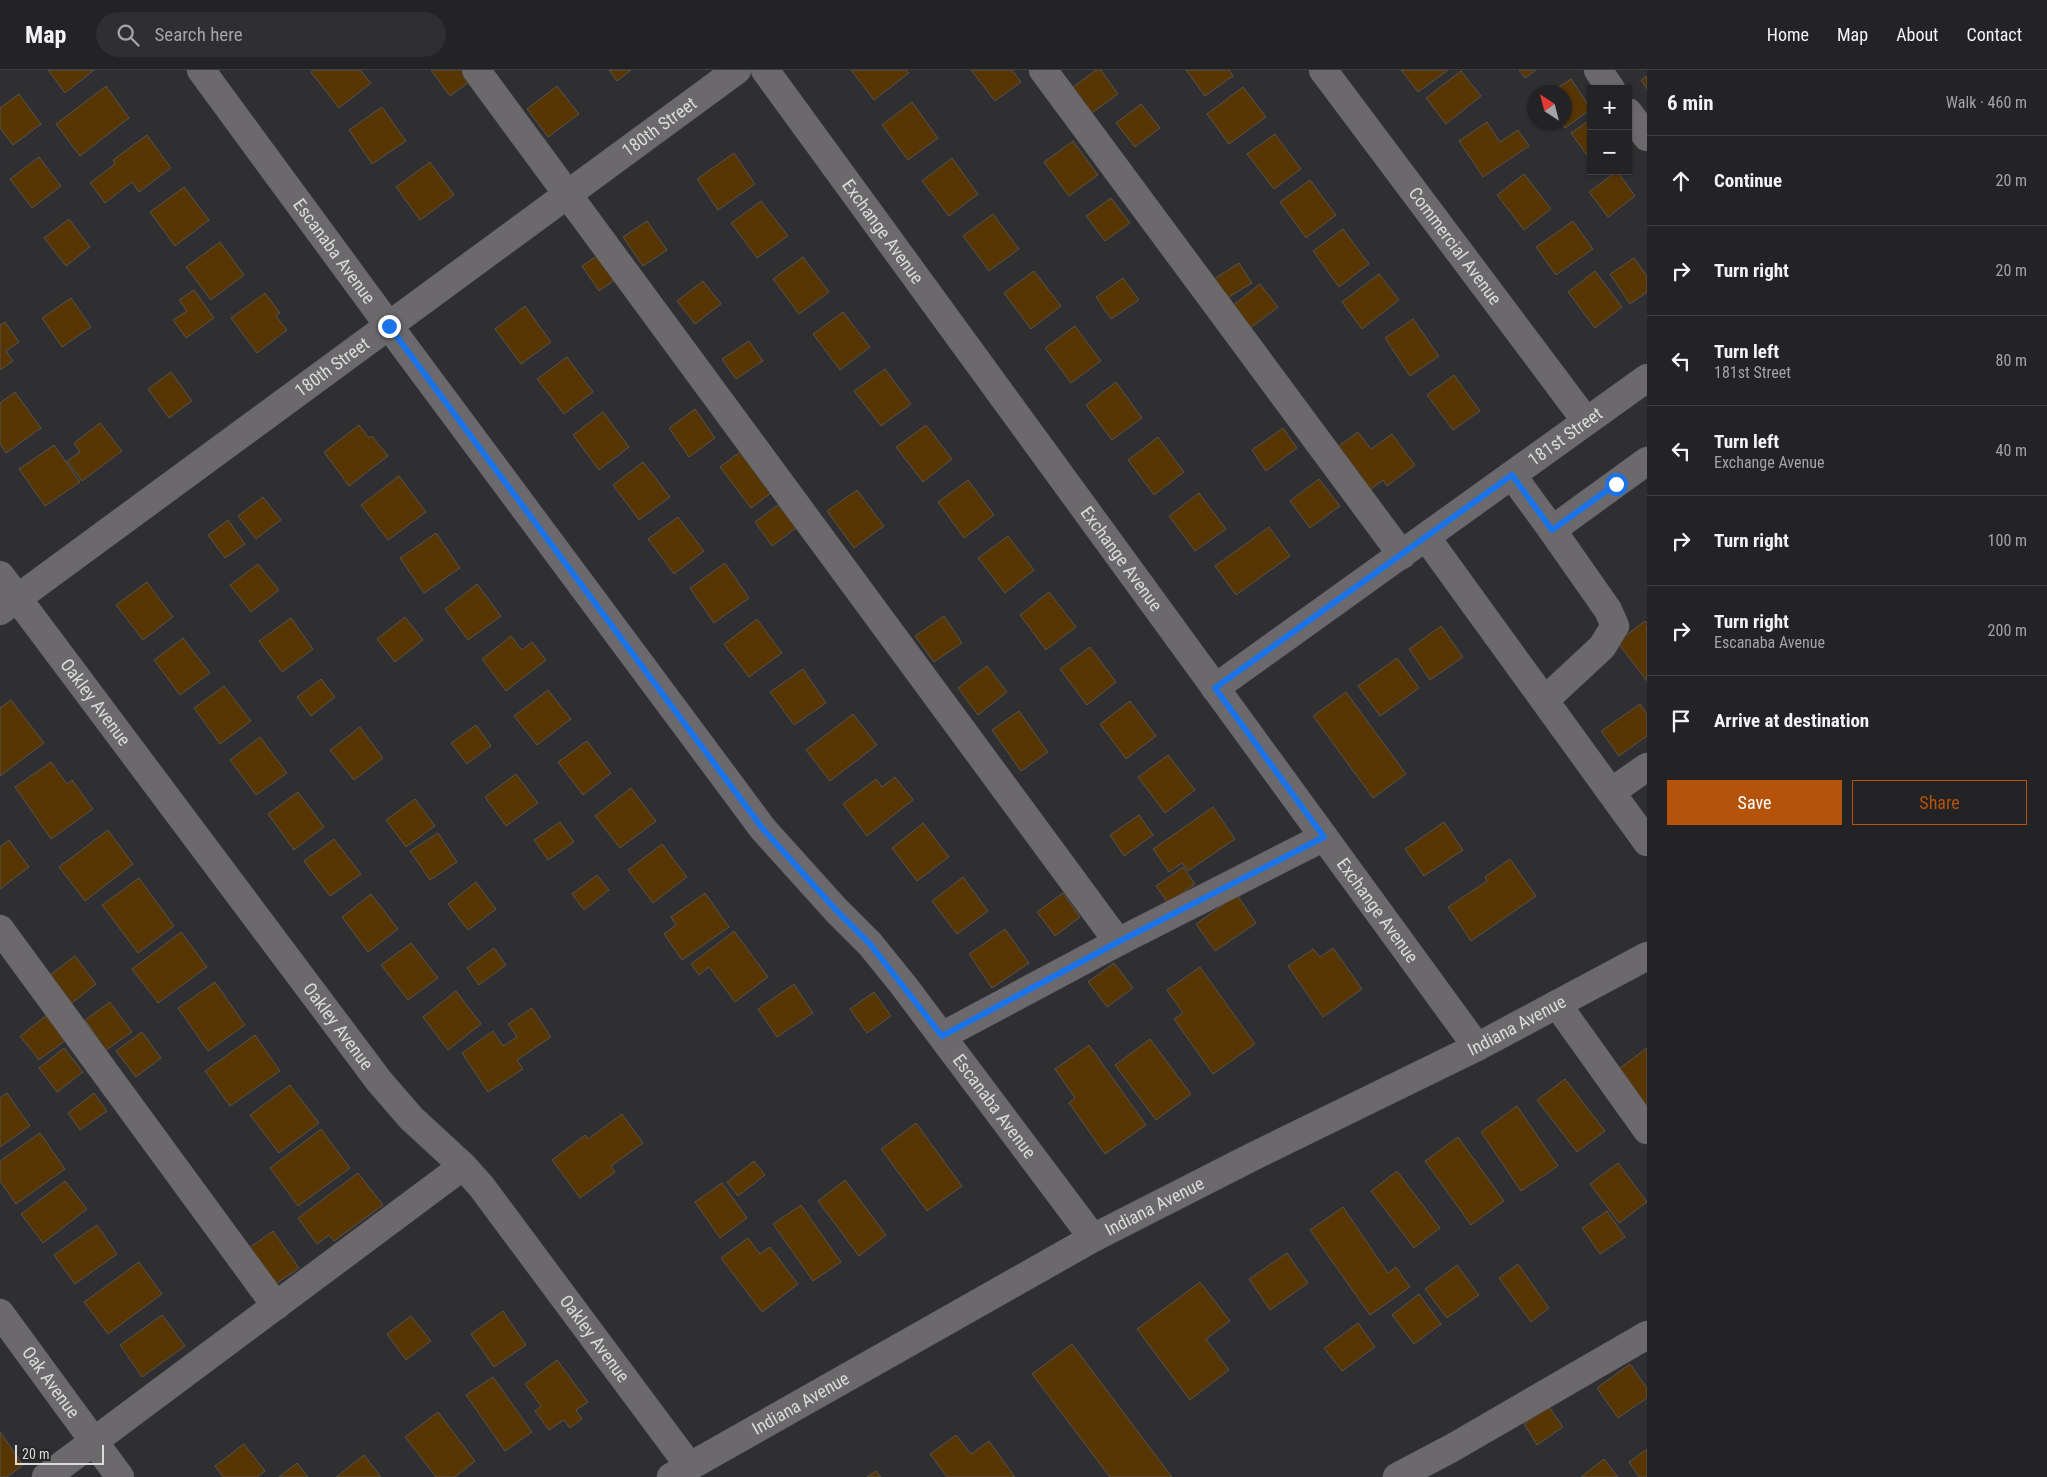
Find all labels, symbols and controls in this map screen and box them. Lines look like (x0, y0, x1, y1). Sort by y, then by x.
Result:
search box (96, 12, 446, 57)
text: Map (25, 21, 66, 49)
icon: search (114, 21, 142, 49)
text: Search here (154, 23, 243, 46)
text: Home (1767, 24, 1809, 45)
text: Map (1837, 24, 1868, 45)
text: About (1896, 24, 1938, 45)
text: Contact (1966, 24, 2022, 45)
north arrow (1527, 85, 1572, 130)
map controls (1587, 85, 1632, 175)
button: + (1587, 85, 1632, 130)
text: 6 min (1667, 91, 1714, 115)
street label: 180th Street (618, 92, 700, 161)
text: Walk · 460 m (1946, 93, 2027, 112)
button: − (1587, 130, 1632, 175)
icon: ahead (1667, 167, 1695, 195)
text: Continue (1714, 169, 1782, 192)
text: 20 m (1995, 171, 2027, 190)
street label: Exchange Avenue (838, 175, 928, 288)
street label: Commercial Avenue (1405, 183, 1506, 309)
street label: Escanaba Avenue (289, 194, 380, 308)
icon: right (1667, 257, 1695, 285)
text: Turn right (1714, 259, 1789, 282)
text: 20 m (1995, 261, 2027, 280)
route end (378, 315, 401, 338)
street label: 180th Street (291, 333, 373, 401)
text: Turn left (1714, 340, 1779, 363)
icon: left (1667, 347, 1695, 375)
text: 80 m (1995, 351, 2027, 370)
text: 181st Street (1714, 363, 1791, 382)
street label: 181st Street (1524, 403, 1606, 470)
text: Turn left (1714, 430, 1779, 453)
icon: left (1667, 437, 1695, 465)
text: 40 m (1995, 441, 2027, 460)
text: Exchange Avenue (1714, 453, 1824, 472)
route start (1605, 473, 1628, 496)
street label: Exchange Avenue (1077, 502, 1167, 615)
icon: right (1667, 527, 1695, 555)
text: Turn right (1714, 529, 1789, 552)
text: 100 m (1988, 531, 2027, 550)
text: Turn right (1714, 610, 1789, 633)
icon: right (1667, 617, 1695, 645)
text: 200 m (1988, 621, 2027, 640)
text: Escanaba Avenue (1714, 633, 1825, 652)
street label: Oakley Avenue (56, 654, 135, 750)
icon: arrive (1667, 707, 1695, 735)
text: Arrive at destination (1714, 709, 1869, 732)
button: Save (1667, 780, 1842, 825)
button: Share (1852, 780, 2027, 825)
street label: Exchange Avenue (1333, 854, 1423, 967)
street label: Oakley Avenue (299, 978, 378, 1074)
street label: Indiana Avenue (1464, 990, 1569, 1060)
street label: Escanaba Avenue (949, 1050, 1041, 1162)
street label: Indiana Avenue (1101, 1172, 1207, 1240)
street label: Oakley Avenue (556, 1291, 634, 1386)
street label: Oak Avenue (18, 1342, 84, 1422)
street label: Indiana Avenue (748, 1367, 853, 1439)
scale bar (15, 1442, 104, 1465)
text: 20 m (22, 1446, 50, 1462)

